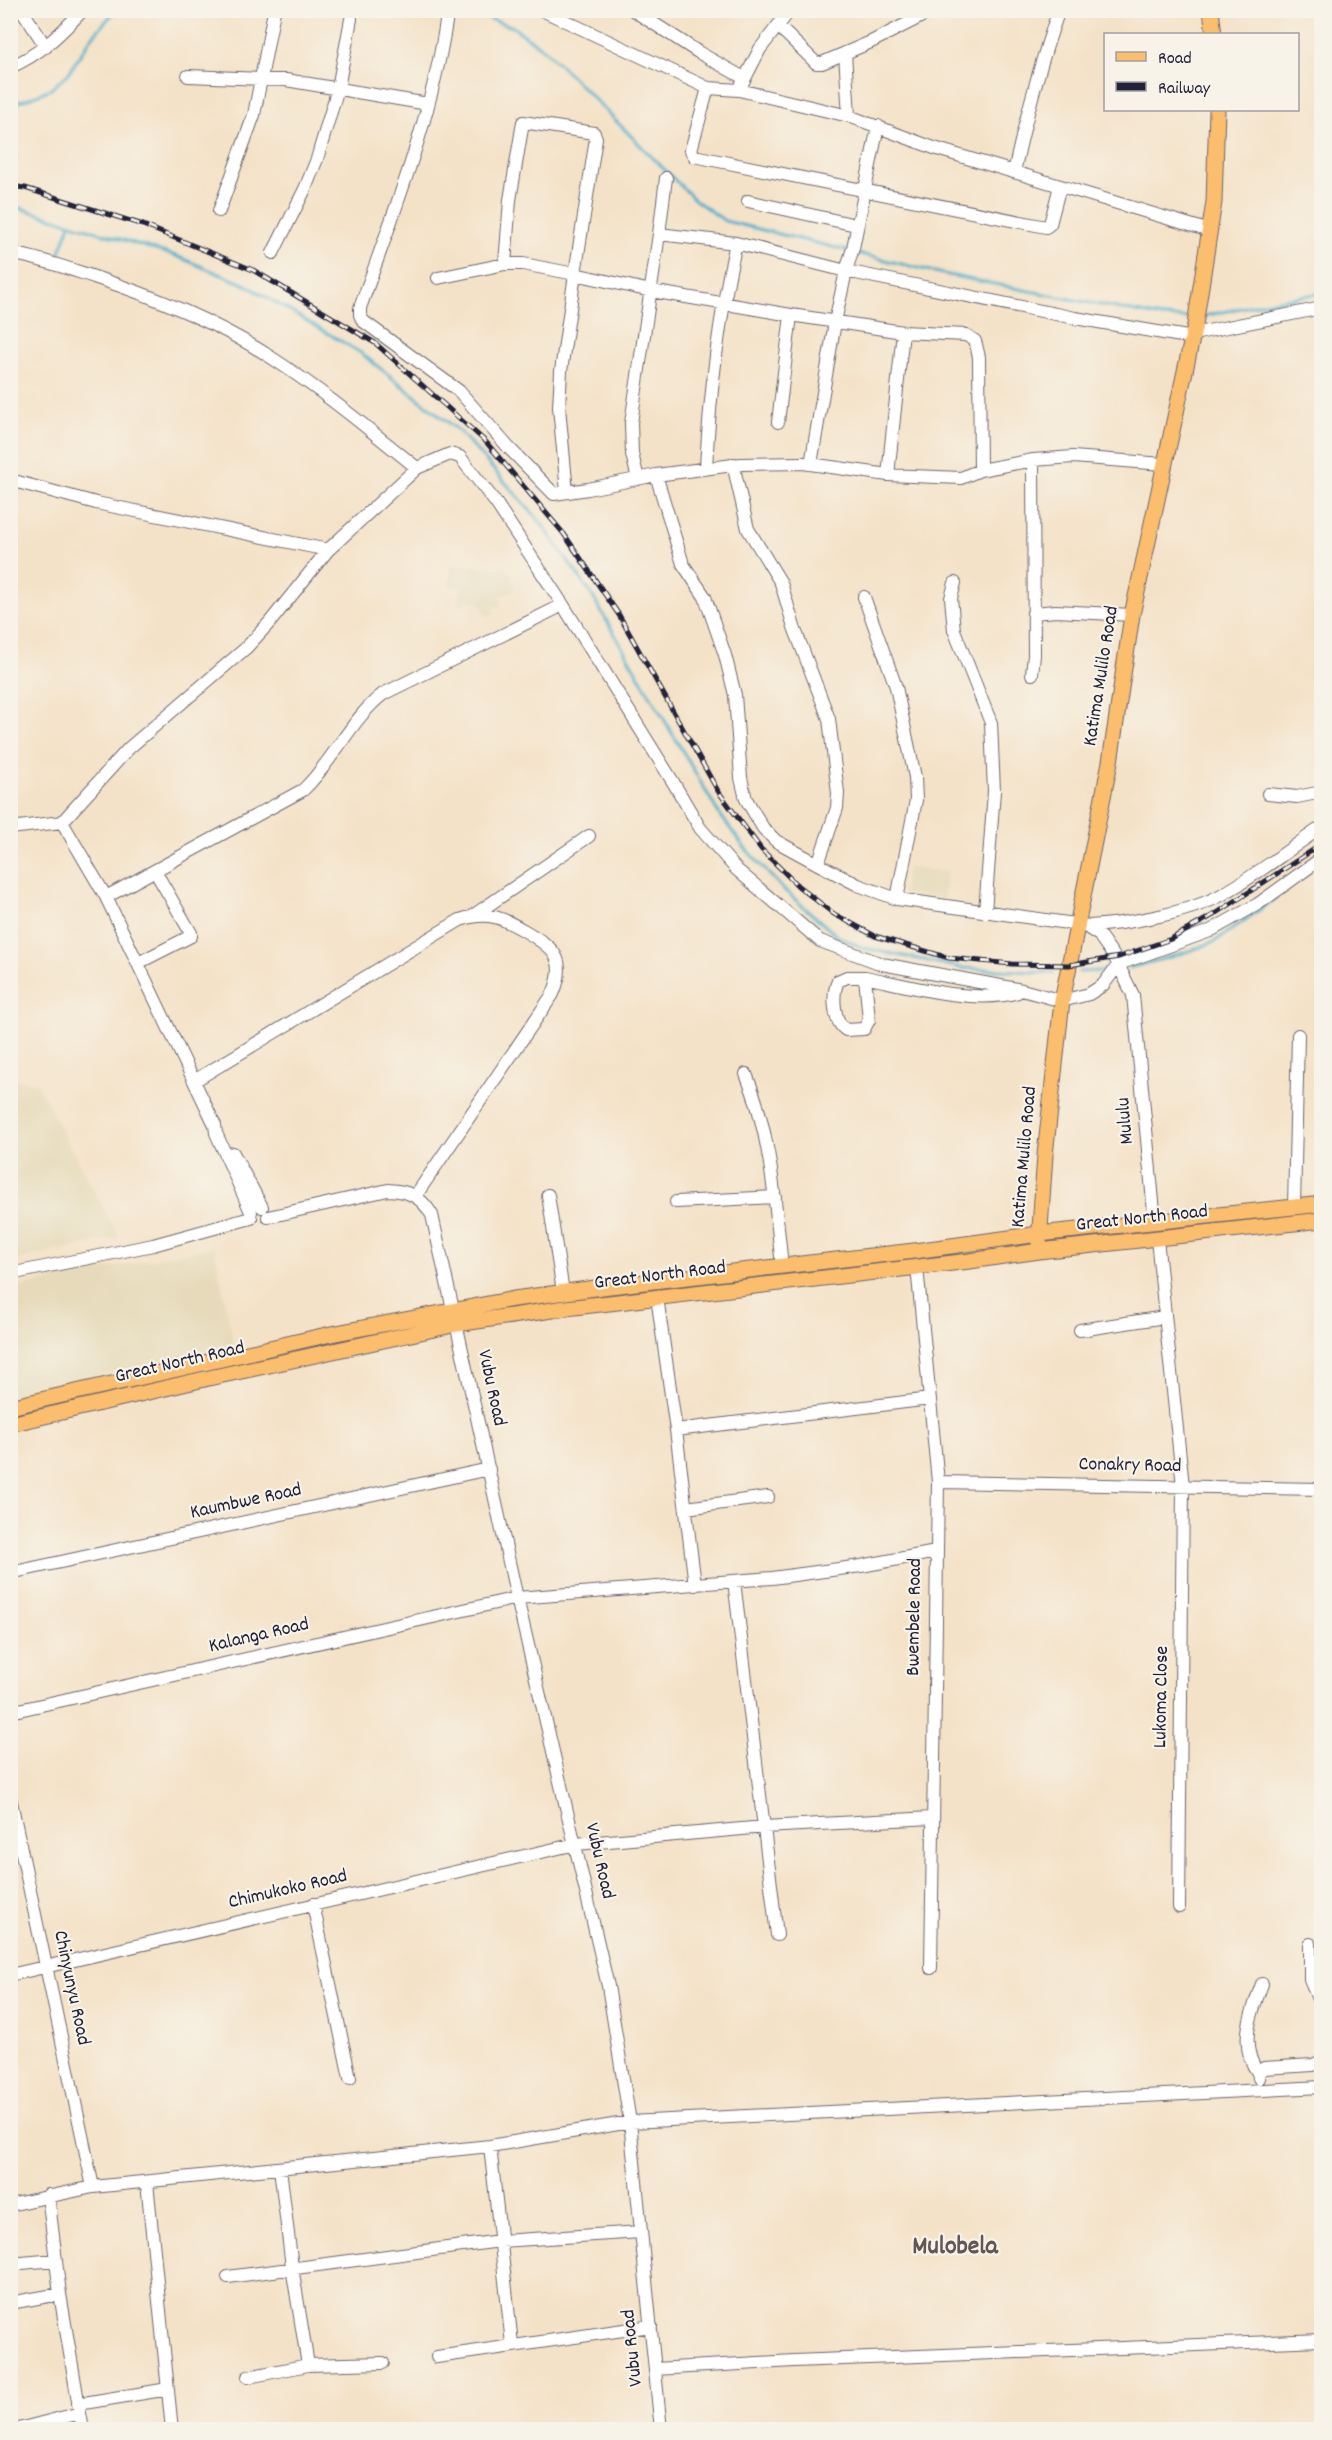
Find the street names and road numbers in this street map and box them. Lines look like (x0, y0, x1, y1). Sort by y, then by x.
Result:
street label: Katima Mulilo Road (1077, 604, 1127, 748)
street label: Katima Mulilo Road (1005, 1085, 1045, 1229)
street label: Mululu (1110, 1096, 1142, 1146)
street label: Great North Road (1075, 1198, 1209, 1240)
street label: Great North Road (593, 1254, 727, 1298)
street label: Great North Road (112, 1334, 248, 1392)
street label: Vubu Road (469, 1347, 513, 1429)
street label: Conakry Road (1078, 1451, 1182, 1481)
street label: Kaumbwe Road (188, 1477, 304, 1527)
street label: Bwembele Road (900, 1558, 930, 1676)
street label: Kalanga Road (206, 1611, 312, 1661)
street label: Lukoma Close (1147, 1645, 1177, 1748)
street label: Vubu Road (577, 1820, 621, 1902)
street label: Chimukoko Road (226, 1863, 350, 1917)
street label: Chinyunyu Road (45, 1928, 97, 2048)
street label: Vubu Road (615, 2308, 651, 2388)

